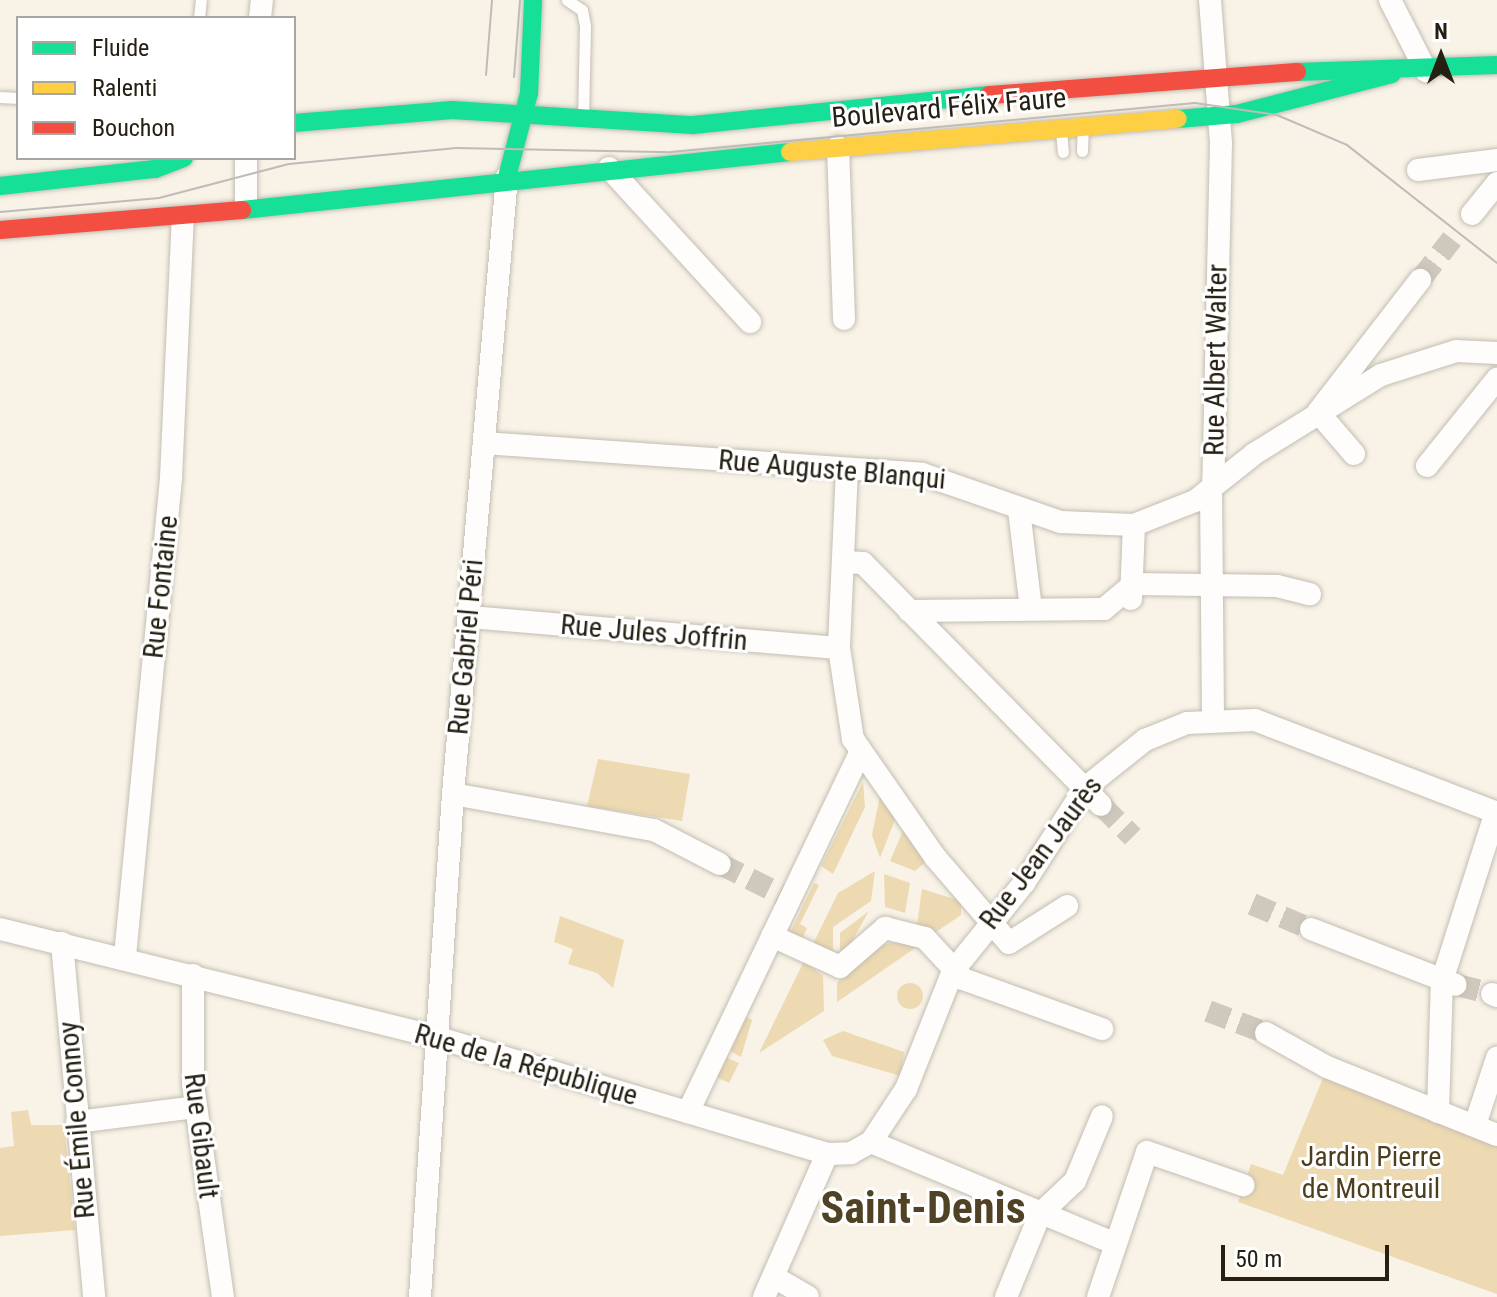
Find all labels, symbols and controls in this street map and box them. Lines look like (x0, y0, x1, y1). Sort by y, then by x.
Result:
legend (16, 16, 296, 160)
north arrow (1401, 16, 1481, 96)
text: N (1434, 19, 1448, 44)
text: Fluide (92, 34, 149, 62)
text: Ralenti (92, 74, 157, 102)
street label: Boulevard Félix Faure (830, 81, 1068, 135)
text: Bouchon (92, 114, 175, 142)
street label: Rue Albert Walter (1198, 264, 1234, 456)
street label: Rue Auguste Blanqui (717, 443, 947, 497)
street label: Rue Fontaine (137, 514, 185, 660)
street label: Rue Gabriel Péri (442, 558, 490, 736)
street label: Rue Jules Joffrin (559, 608, 749, 658)
street label: Rue Jean Jaurès (973, 770, 1109, 936)
street label: Rue de la République (411, 1017, 641, 1113)
street label: Rue Émile Connoy (52, 1020, 102, 1220)
street label: Rue Gibault (177, 1071, 225, 1201)
park label: Jardin Pierre de Montreuil (1301, 1140, 1441, 1206)
district label: Saint-Denis (820, 1182, 1026, 1234)
scale bar (1225, 1229, 1393, 1279)
text: 50 m (1235, 1245, 1282, 1273)

